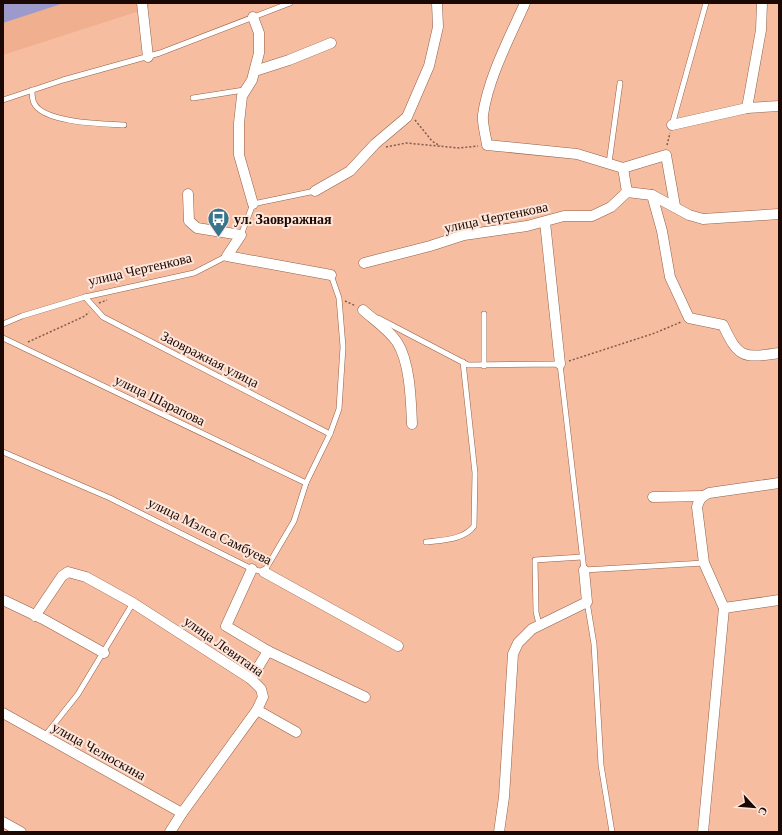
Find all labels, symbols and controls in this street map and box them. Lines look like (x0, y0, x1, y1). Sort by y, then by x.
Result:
street label: улица Чертенкова (443, 199, 550, 236)
bus stop icon: ул. Заовражная (205, 206, 231, 239)
place label: ул. Заовражная (234, 212, 332, 227)
street label: улица Чертенкова (87, 250, 194, 289)
street label: Заовражная улица (158, 328, 262, 391)
street label: улица Шарапова (112, 372, 208, 429)
street label: улица Мэлса Самбуева (145, 495, 275, 568)
street label: улица Левитана (181, 613, 267, 680)
street label: улица Челюскина (49, 719, 149, 784)
north arrow (734, 787, 774, 827)
text: С (756, 805, 770, 818)

